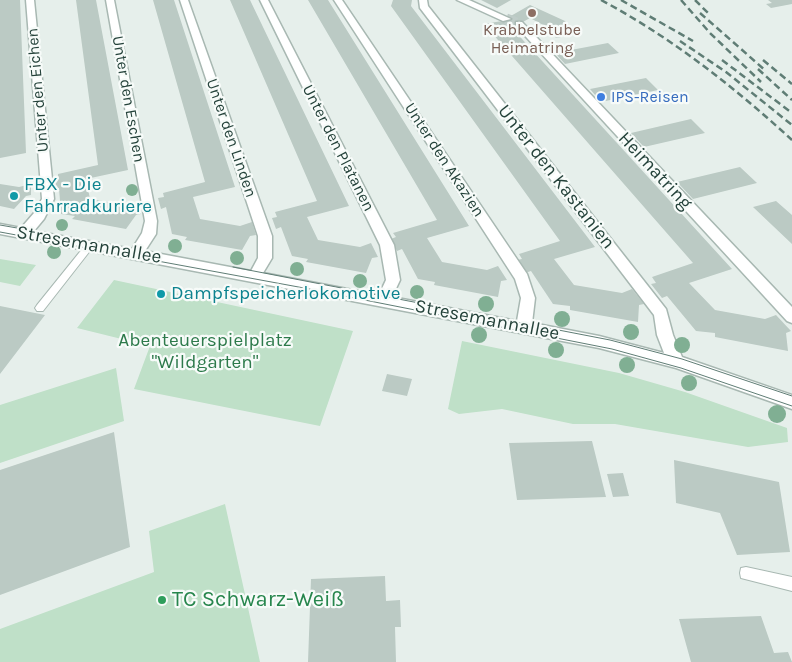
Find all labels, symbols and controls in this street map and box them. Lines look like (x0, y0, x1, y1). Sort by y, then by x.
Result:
marker: Krabbelstube Heimatring (526, 7, 538, 19)
place label: Krabbelstube Heimatring (483, 20, 581, 58)
street label: Unter den Eichen (23, 27, 53, 153)
street label: Unter den Eschen (107, 34, 149, 164)
street label: Unter den Linden (202, 76, 260, 200)
street label: Unter den Platanen (298, 81, 378, 215)
place label: IPS-Reisen (611, 87, 689, 107)
marker: IPS-Reisen (595, 91, 607, 103)
street label: Unter den Akazien (400, 99, 488, 221)
street label: Unter den Kastanien (493, 100, 619, 254)
street label: Heimatring (613, 127, 697, 215)
place label: FBX - Die Fahrradkuriere (24, 174, 152, 218)
marker: FBX - Die Fahrradkuriere (8, 190, 20, 202)
street label: Stresemannallee (15, 221, 163, 269)
place label: Dampfspeicherlokomotive (171, 283, 400, 305)
marker: Dampfspeicherlokomotive (155, 288, 167, 300)
street label: Stresemannallee (413, 295, 561, 345)
park label: Abenteuerspielplatz "Wildgarten" (118, 330, 292, 374)
place label: TC Schwarz-Weiß (172, 587, 344, 613)
marker: TC Schwarz-Weiß (156, 594, 168, 606)

